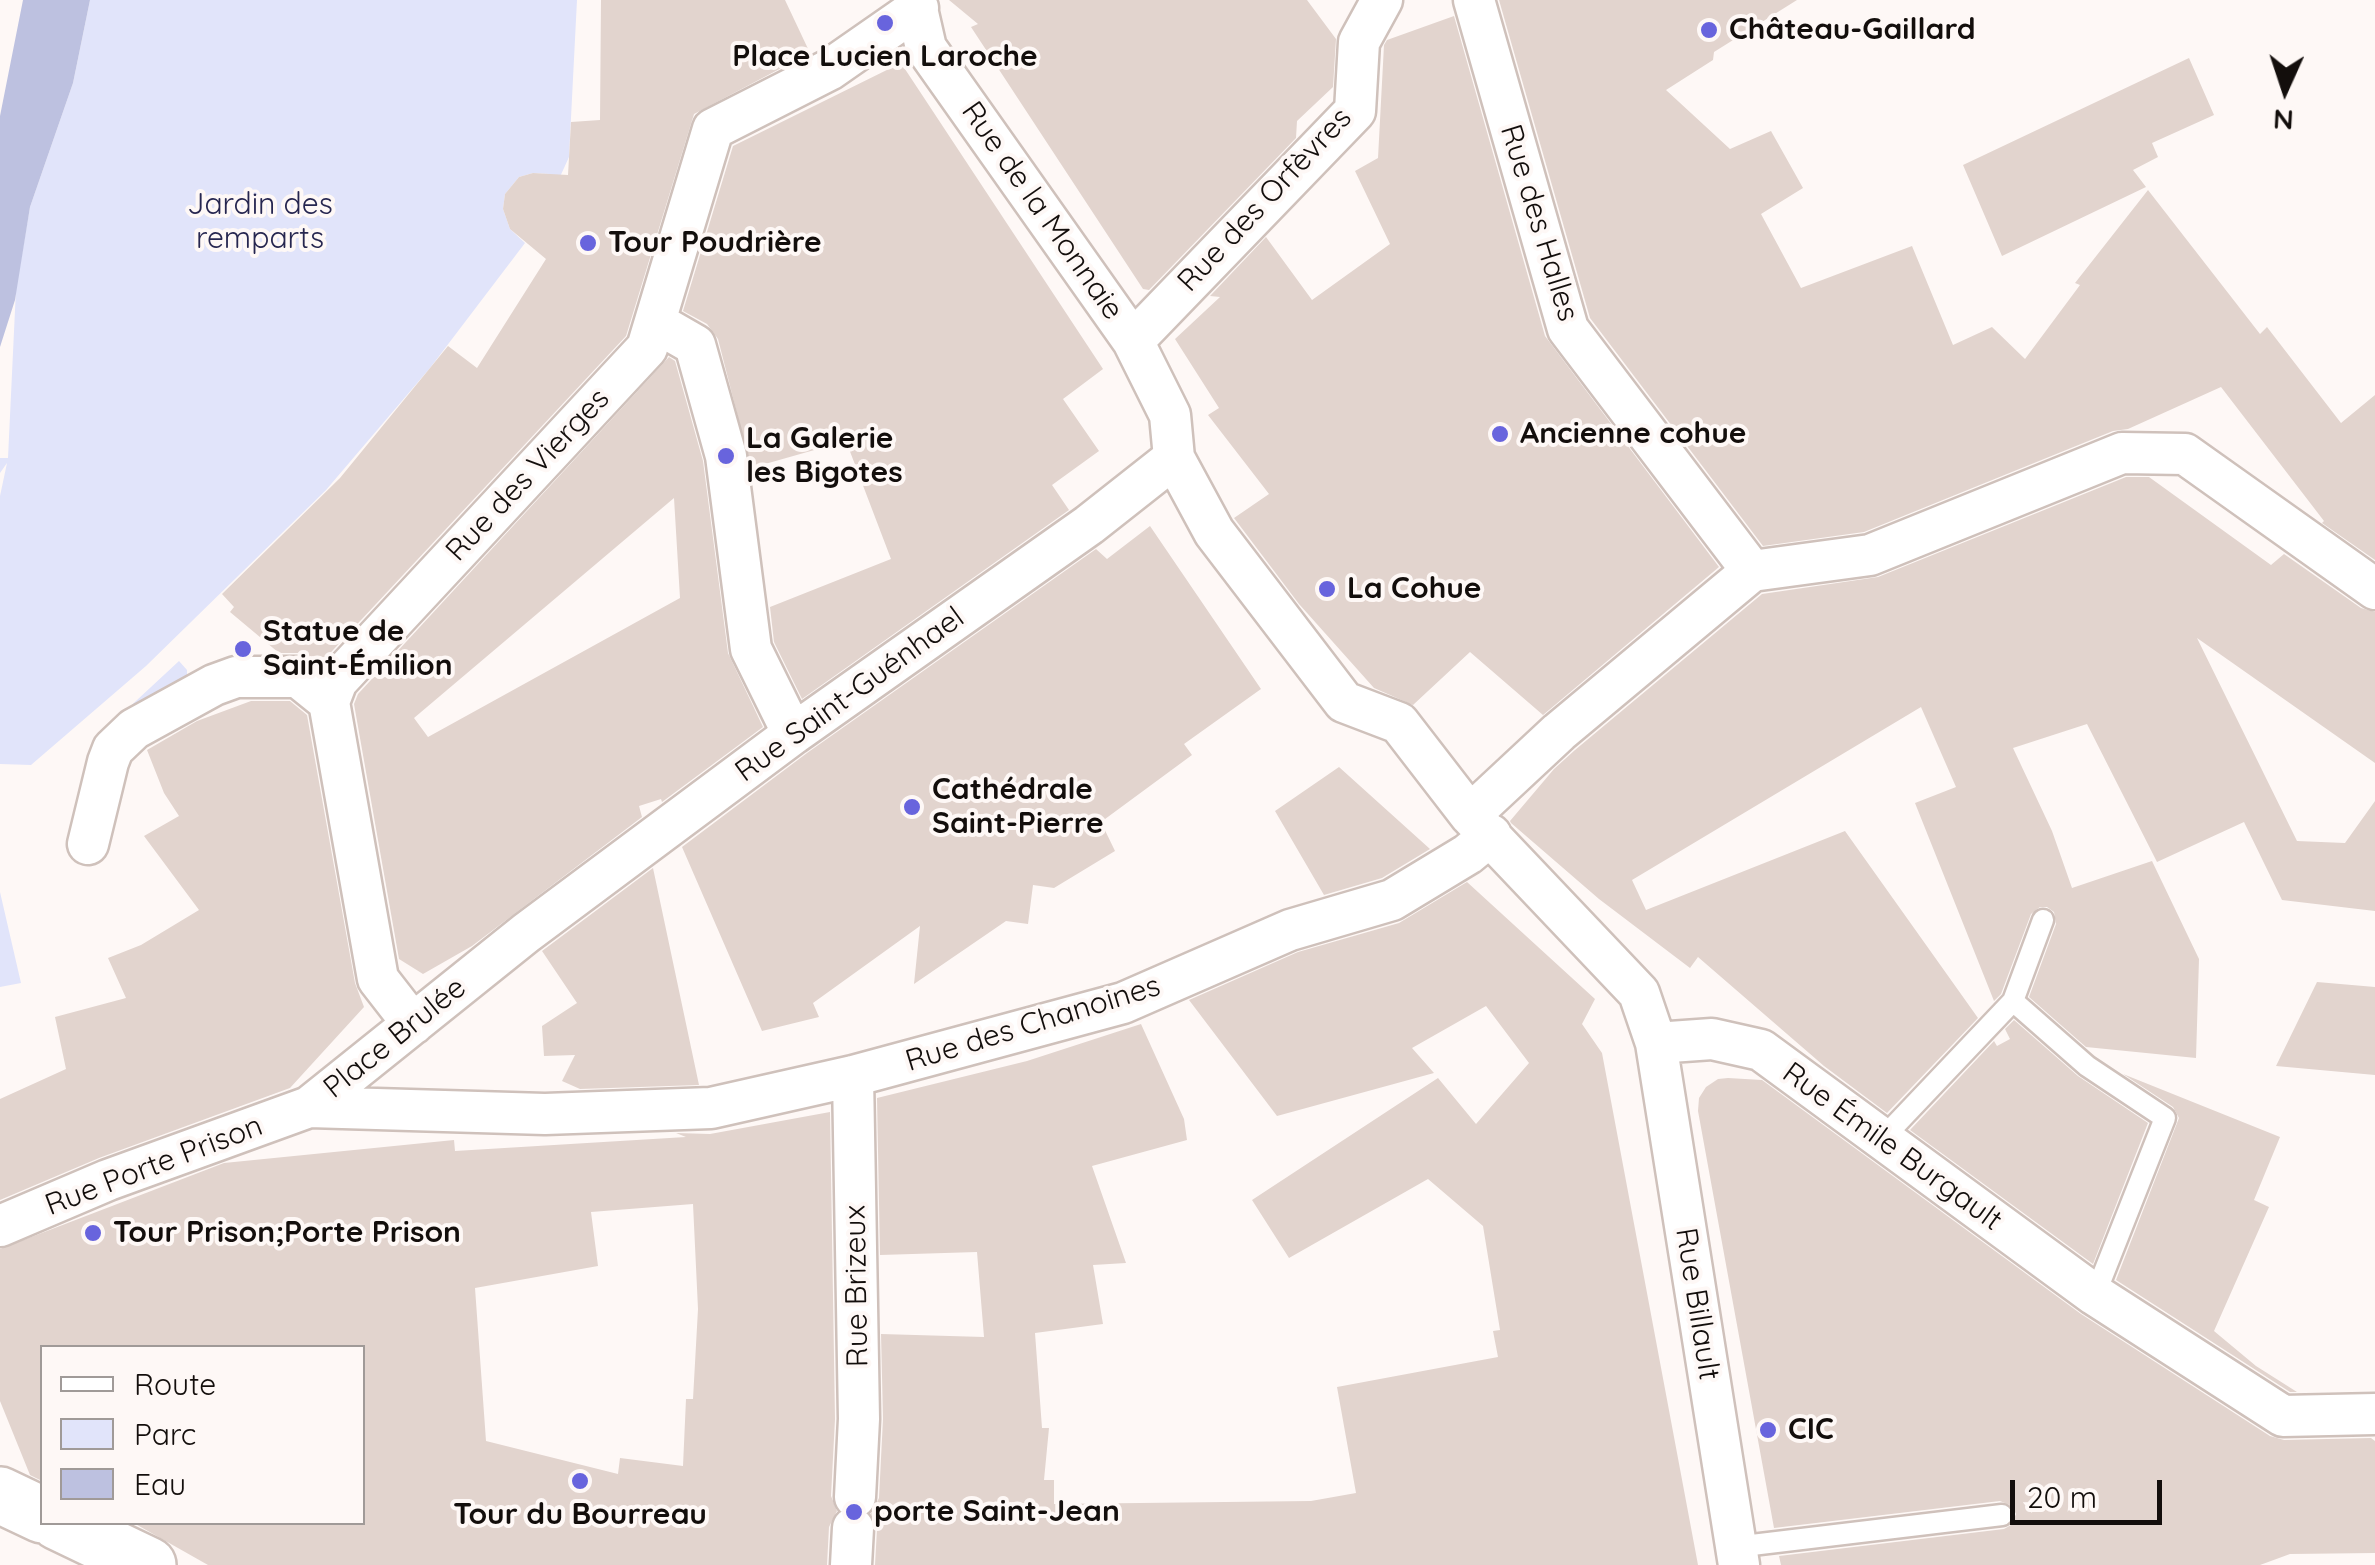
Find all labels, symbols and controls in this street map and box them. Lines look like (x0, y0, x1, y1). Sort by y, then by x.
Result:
marker: Place Lucien Laroche (874, 12, 896, 34)
place label: Château-Gaillard (1729, 12, 1976, 48)
marker: Château-Gaillard (1698, 19, 1720, 41)
place label: Place Lucien Laroche (732, 39, 1038, 75)
north arrow (2235, 40, 2335, 140)
street label: Rue de la Monnaie (953, 95, 1131, 327)
street label: Rue des Orfèvres (1171, 101, 1359, 299)
text: N (2272, 102, 2295, 138)
street label: Rue des Halles (1492, 120, 1586, 326)
park label: Jardin des remparts (187, 187, 333, 258)
place label: Tour Poudrière (608, 225, 822, 261)
marker: Tour Poudrière (577, 232, 599, 254)
street label: Rue des Vierges (439, 381, 617, 569)
place label: Ancienne cohue (1520, 416, 1746, 452)
place label: La Galerie les Bigotes (746, 421, 903, 492)
marker: Ancienne cohue (1489, 423, 1511, 445)
marker: La Galerie les Bigotes (715, 445, 737, 467)
place label: La Cohue (1347, 571, 1482, 607)
marker: La Cohue (1316, 578, 1338, 600)
street label: Rue Saint-Guénhael (729, 600, 971, 790)
place label: Statue de Saint-Émilion (263, 614, 453, 684)
marker: Statue de Saint-Émilion (232, 638, 254, 660)
place label: Cathédrale Saint-Pierre (932, 772, 1104, 842)
marker: Cathédrale Saint-Pierre (901, 796, 923, 818)
street label: Rue des Chanoines (901, 968, 1165, 1080)
street label: Place Brulée (317, 970, 473, 1106)
street label: Rue Émile Burgault (1775, 1055, 2009, 1239)
street label: Rue Porte Prison (40, 1108, 268, 1224)
street label: Rue Brizeux (838, 1205, 876, 1367)
place label: Tour Prison;Porte Prison (113, 1215, 461, 1251)
marker: Tour Prison;Porte Prison (82, 1222, 104, 1244)
street label: Rue Billault (1667, 1225, 1727, 1383)
legend (40, 1345, 365, 1525)
text: Route (134, 1365, 216, 1403)
place label: CIC (1788, 1412, 1834, 1448)
text: Parc (134, 1415, 196, 1453)
marker: CIC (1757, 1419, 1779, 1441)
scale bar (2015, 1460, 2168, 1522)
text: Eau (134, 1465, 186, 1503)
marker: Tour du Bourreau (569, 1470, 591, 1492)
text: 20 m (2027, 1478, 2097, 1516)
place label: porte Saint-Jean (874, 1494, 1120, 1530)
place label: Tour du Bourreau (453, 1497, 707, 1533)
marker: porte Saint-Jean (843, 1501, 865, 1523)

